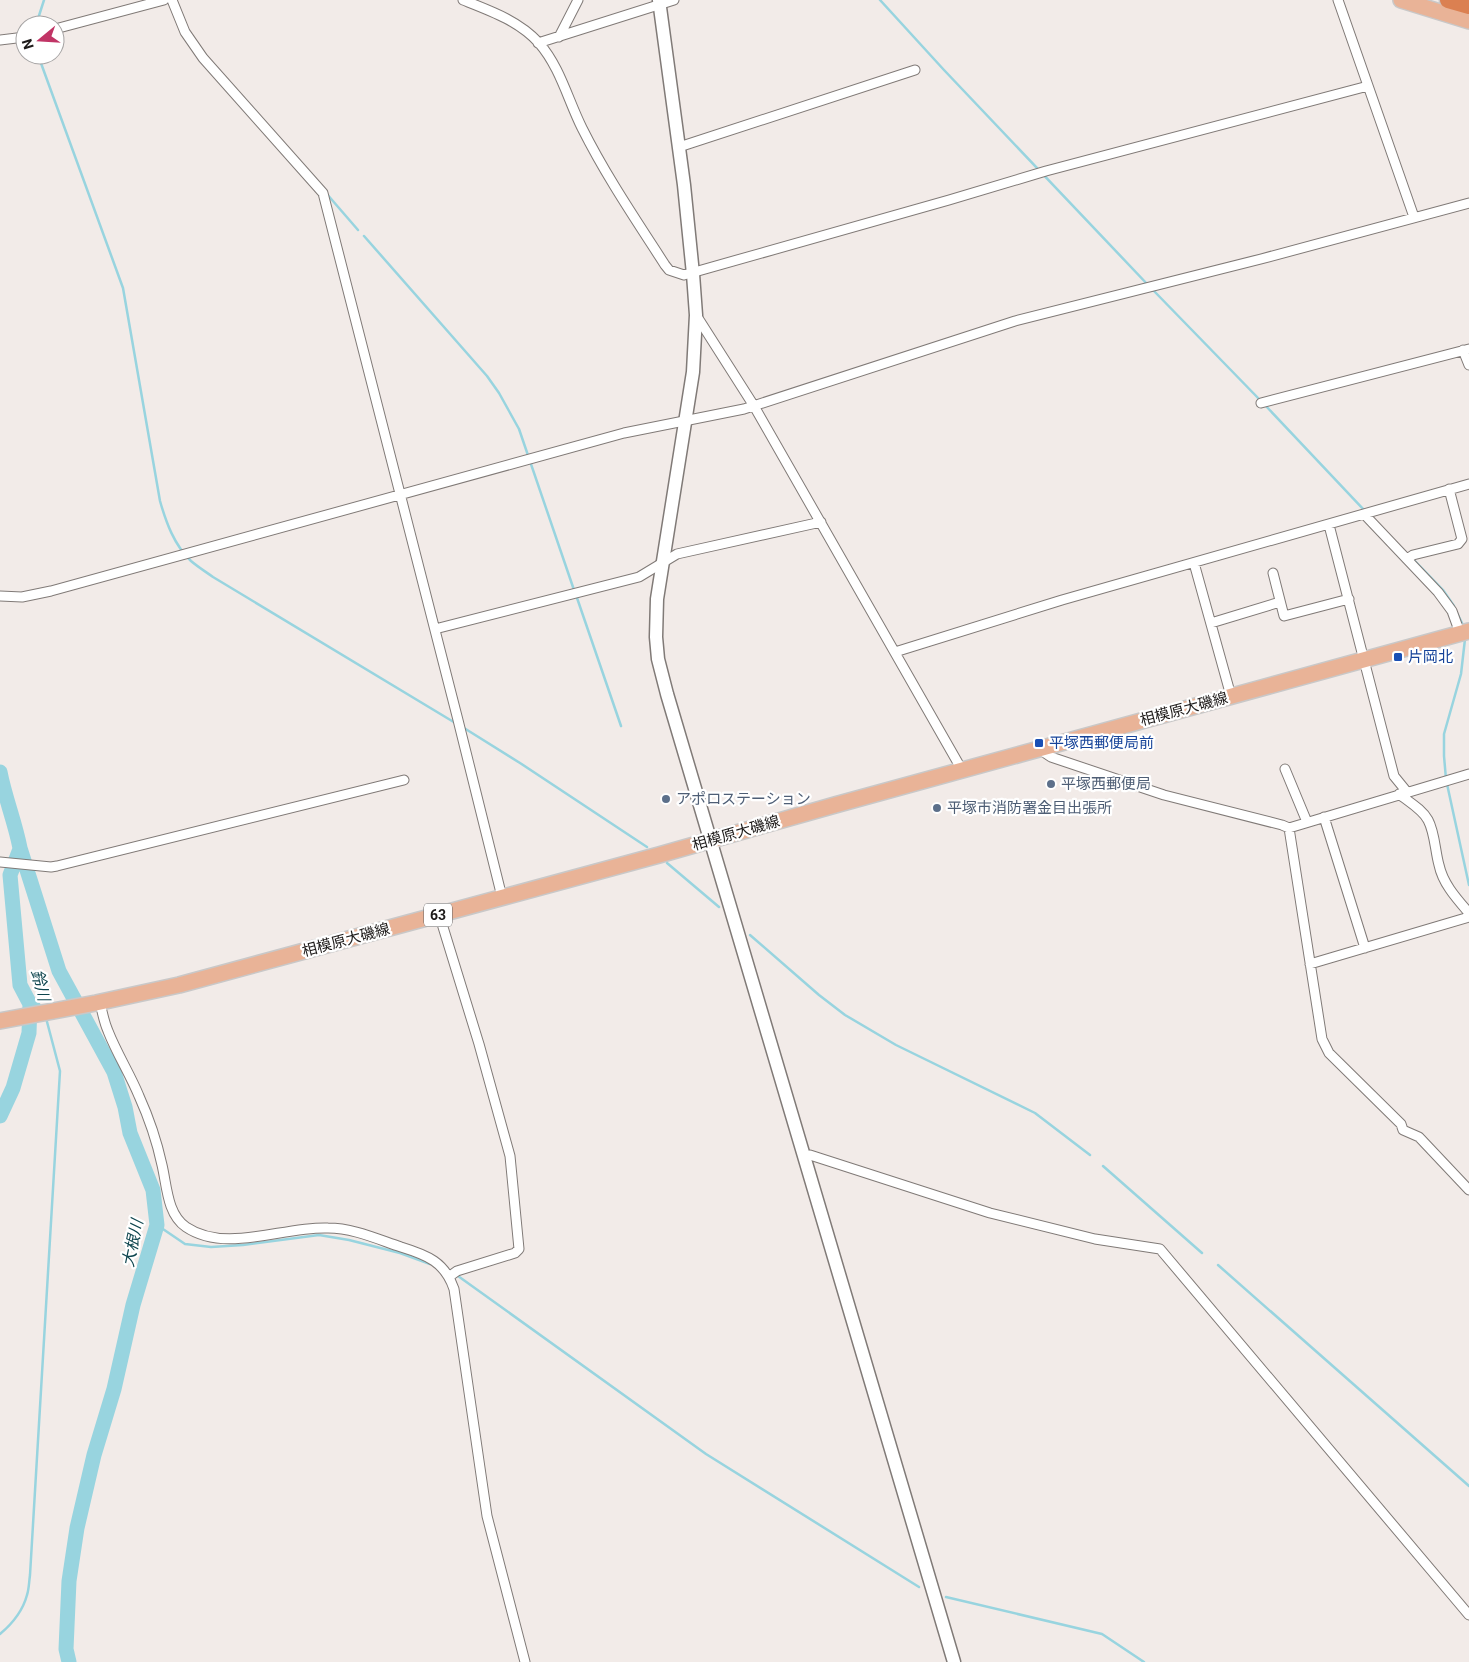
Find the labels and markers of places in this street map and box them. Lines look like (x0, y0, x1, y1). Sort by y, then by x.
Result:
place label: 片岡北 (1408, 648, 1453, 666)
marker: 片岡北 (1392, 651, 1404, 663)
place label: 平塚西郵便局前 (1049, 734, 1154, 752)
marker: 平塚西郵便局前 (1033, 737, 1045, 749)
place label: 平塚西郵便局 (1061, 775, 1151, 793)
marker: 平塚西郵便局 (1045, 778, 1057, 790)
place label: アポロステーション (676, 790, 811, 808)
marker: アポロステーション (660, 793, 672, 805)
place label: 平塚市消防署金目出張所 (947, 799, 1112, 817)
marker: 平塚市消防署金目出張所 (931, 802, 943, 814)

